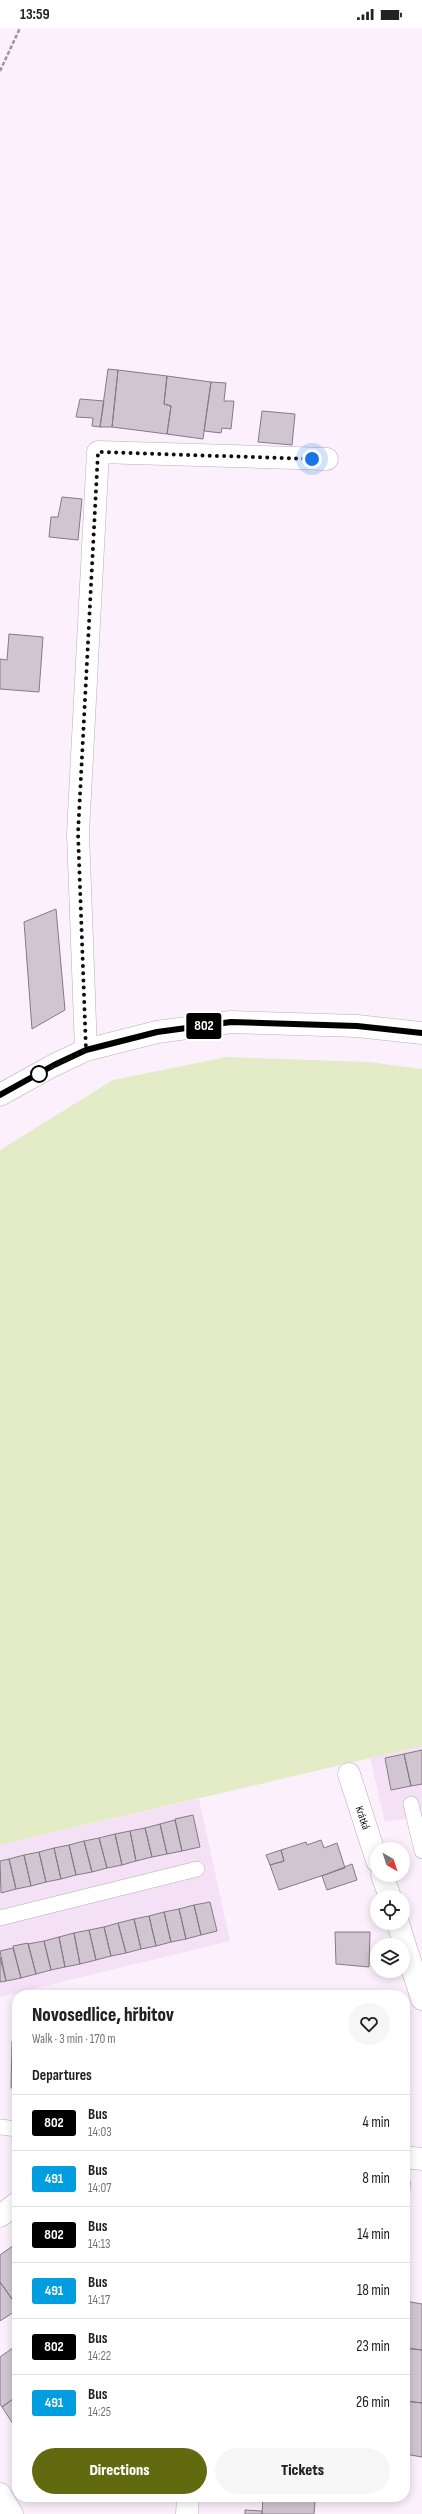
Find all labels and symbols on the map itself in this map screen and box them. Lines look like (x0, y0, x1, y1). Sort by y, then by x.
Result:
your location (302, 449, 322, 469)
line badge: 802 (181, 1013, 227, 1039)
unlabelled marker (30, 1065, 48, 1083)
street label: Krátká (353, 1804, 373, 1831)
north arrow (370, 1842, 410, 1882)

